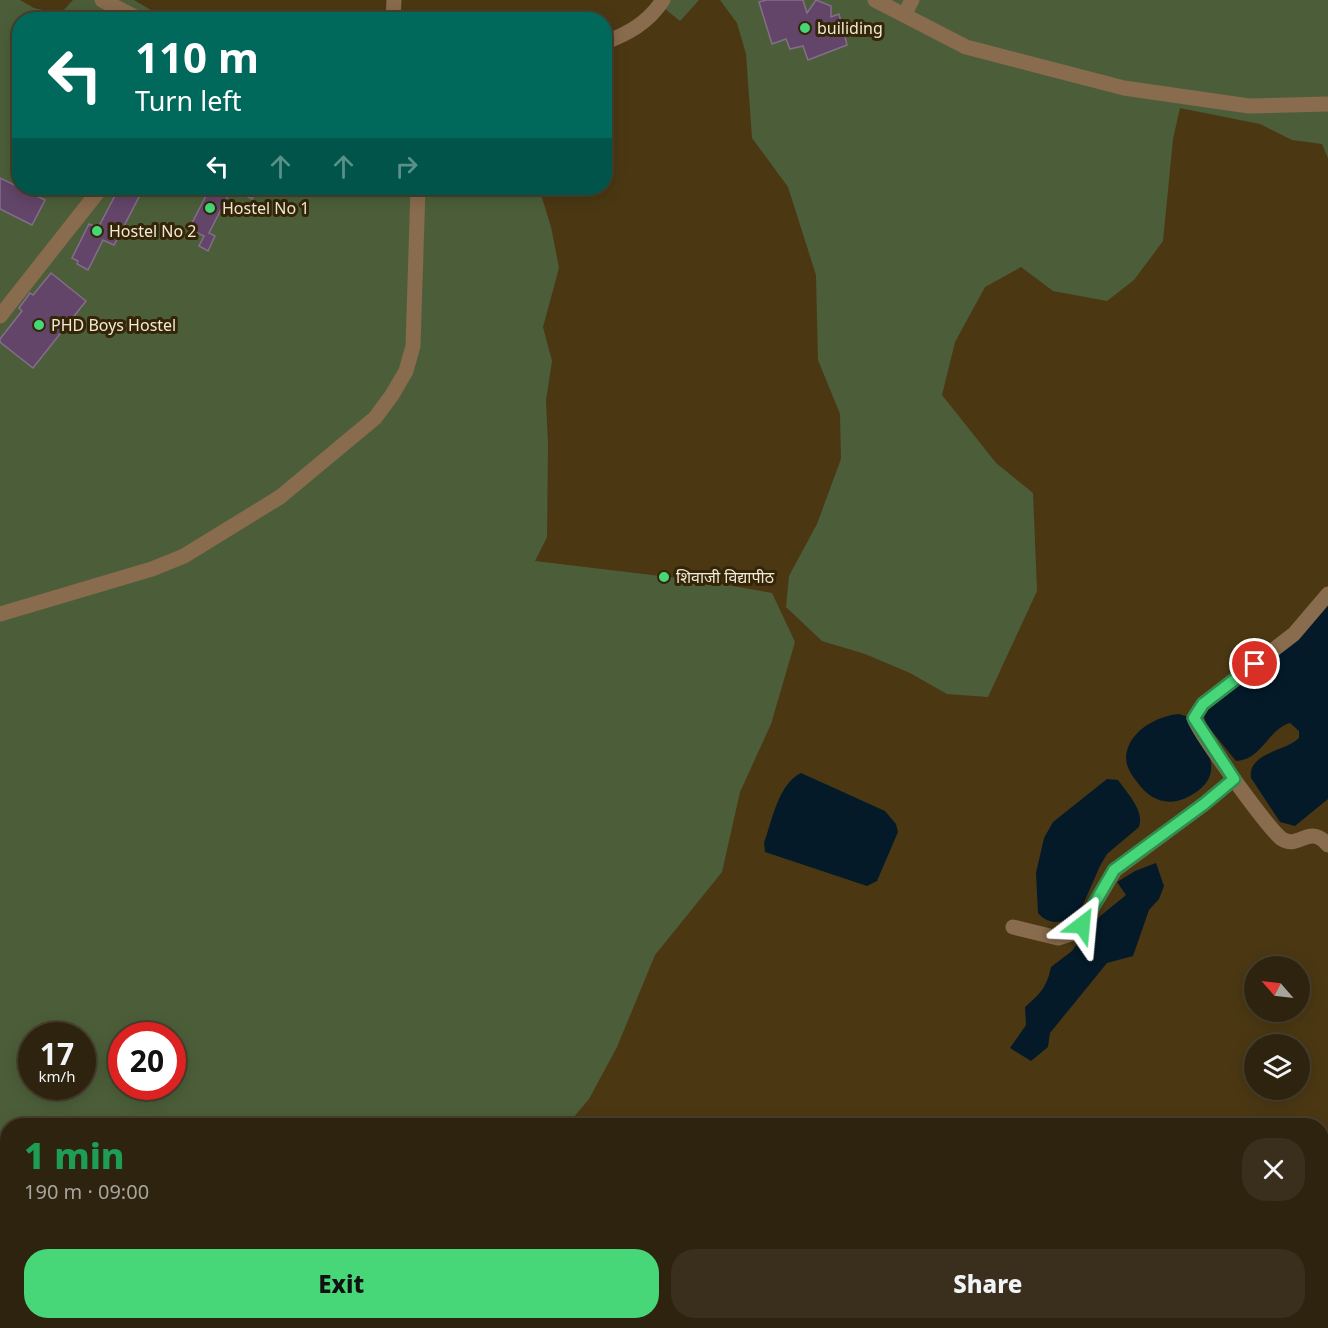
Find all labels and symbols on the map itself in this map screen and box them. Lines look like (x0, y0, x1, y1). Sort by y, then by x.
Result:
place label: builiding (817, 17, 883, 39)
marker: builiding (798, 21, 812, 35)
place label: Hostel No 1 (222, 197, 309, 219)
marker: Hostel No 1 (203, 201, 217, 215)
place label: Hostel No 2 (109, 220, 196, 242)
marker: Hostel No 2 (90, 224, 104, 238)
place label: PHD Boys Hostel (51, 314, 176, 336)
marker: PHD Boys Hostel (32, 318, 46, 332)
place label: शिवाजी विद्यापीठ (676, 566, 775, 588)
marker: शिवाजी विद्यापीठ (657, 570, 671, 584)
pin (1229, 638, 1280, 689)
position arrow (1050, 893, 1114, 957)
north arrow (1244, 956, 1310, 1022)
speed limit sign: 20 (108, 1022, 186, 1100)

